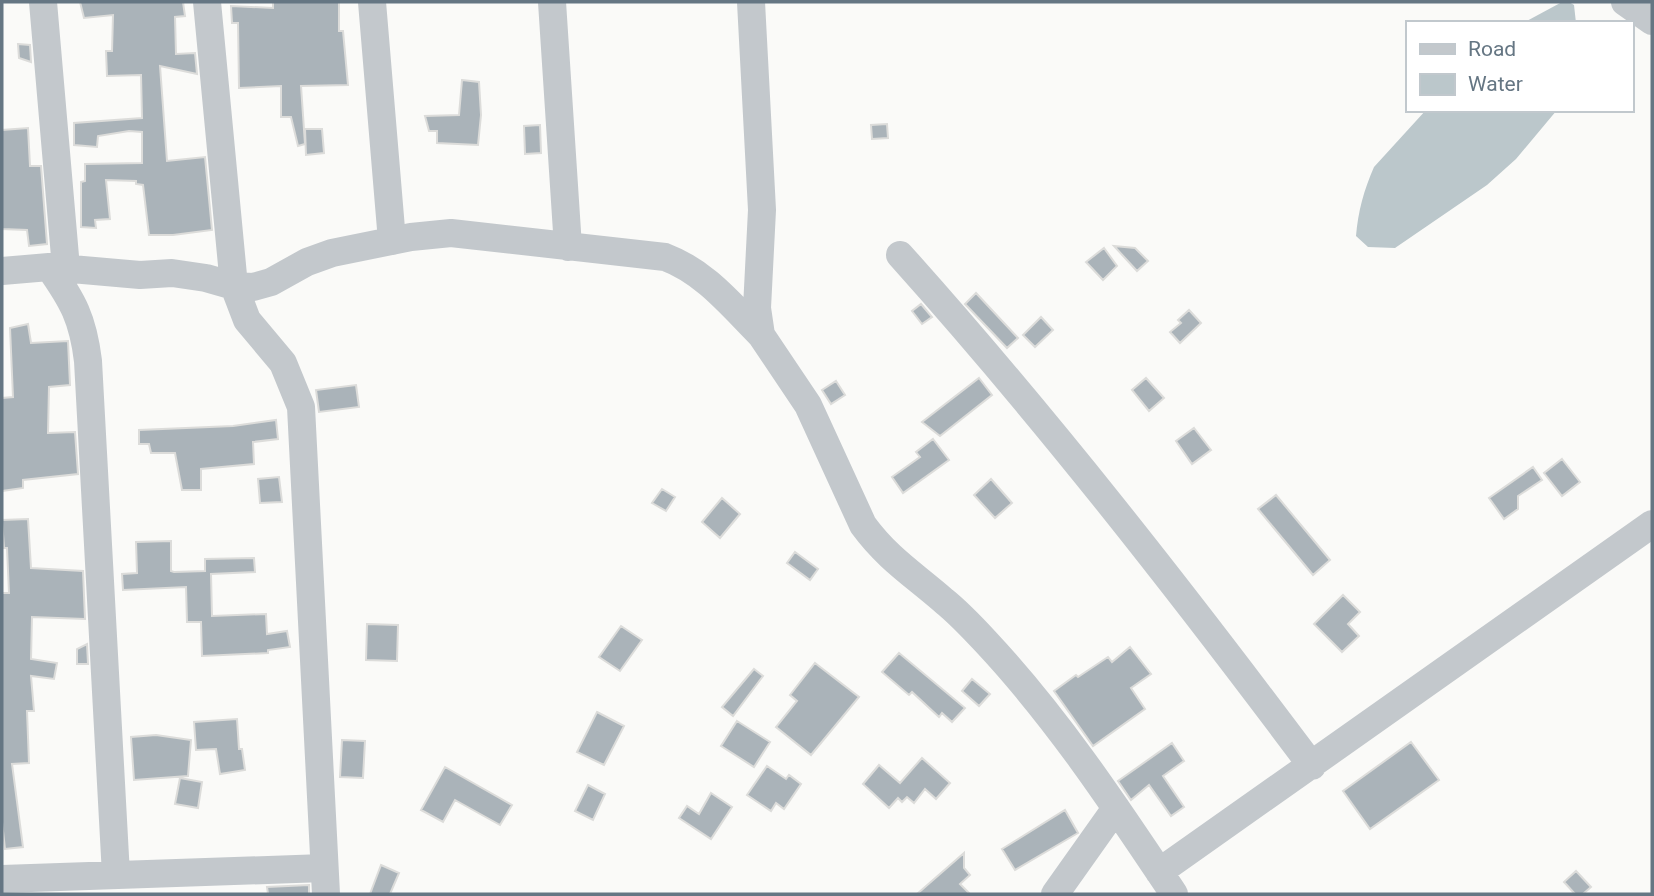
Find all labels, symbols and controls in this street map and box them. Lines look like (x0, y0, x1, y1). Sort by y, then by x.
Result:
legend (1406, 21, 1633, 112)
text: Road (1468, 37, 1516, 61)
text: Water (1468, 72, 1523, 96)

